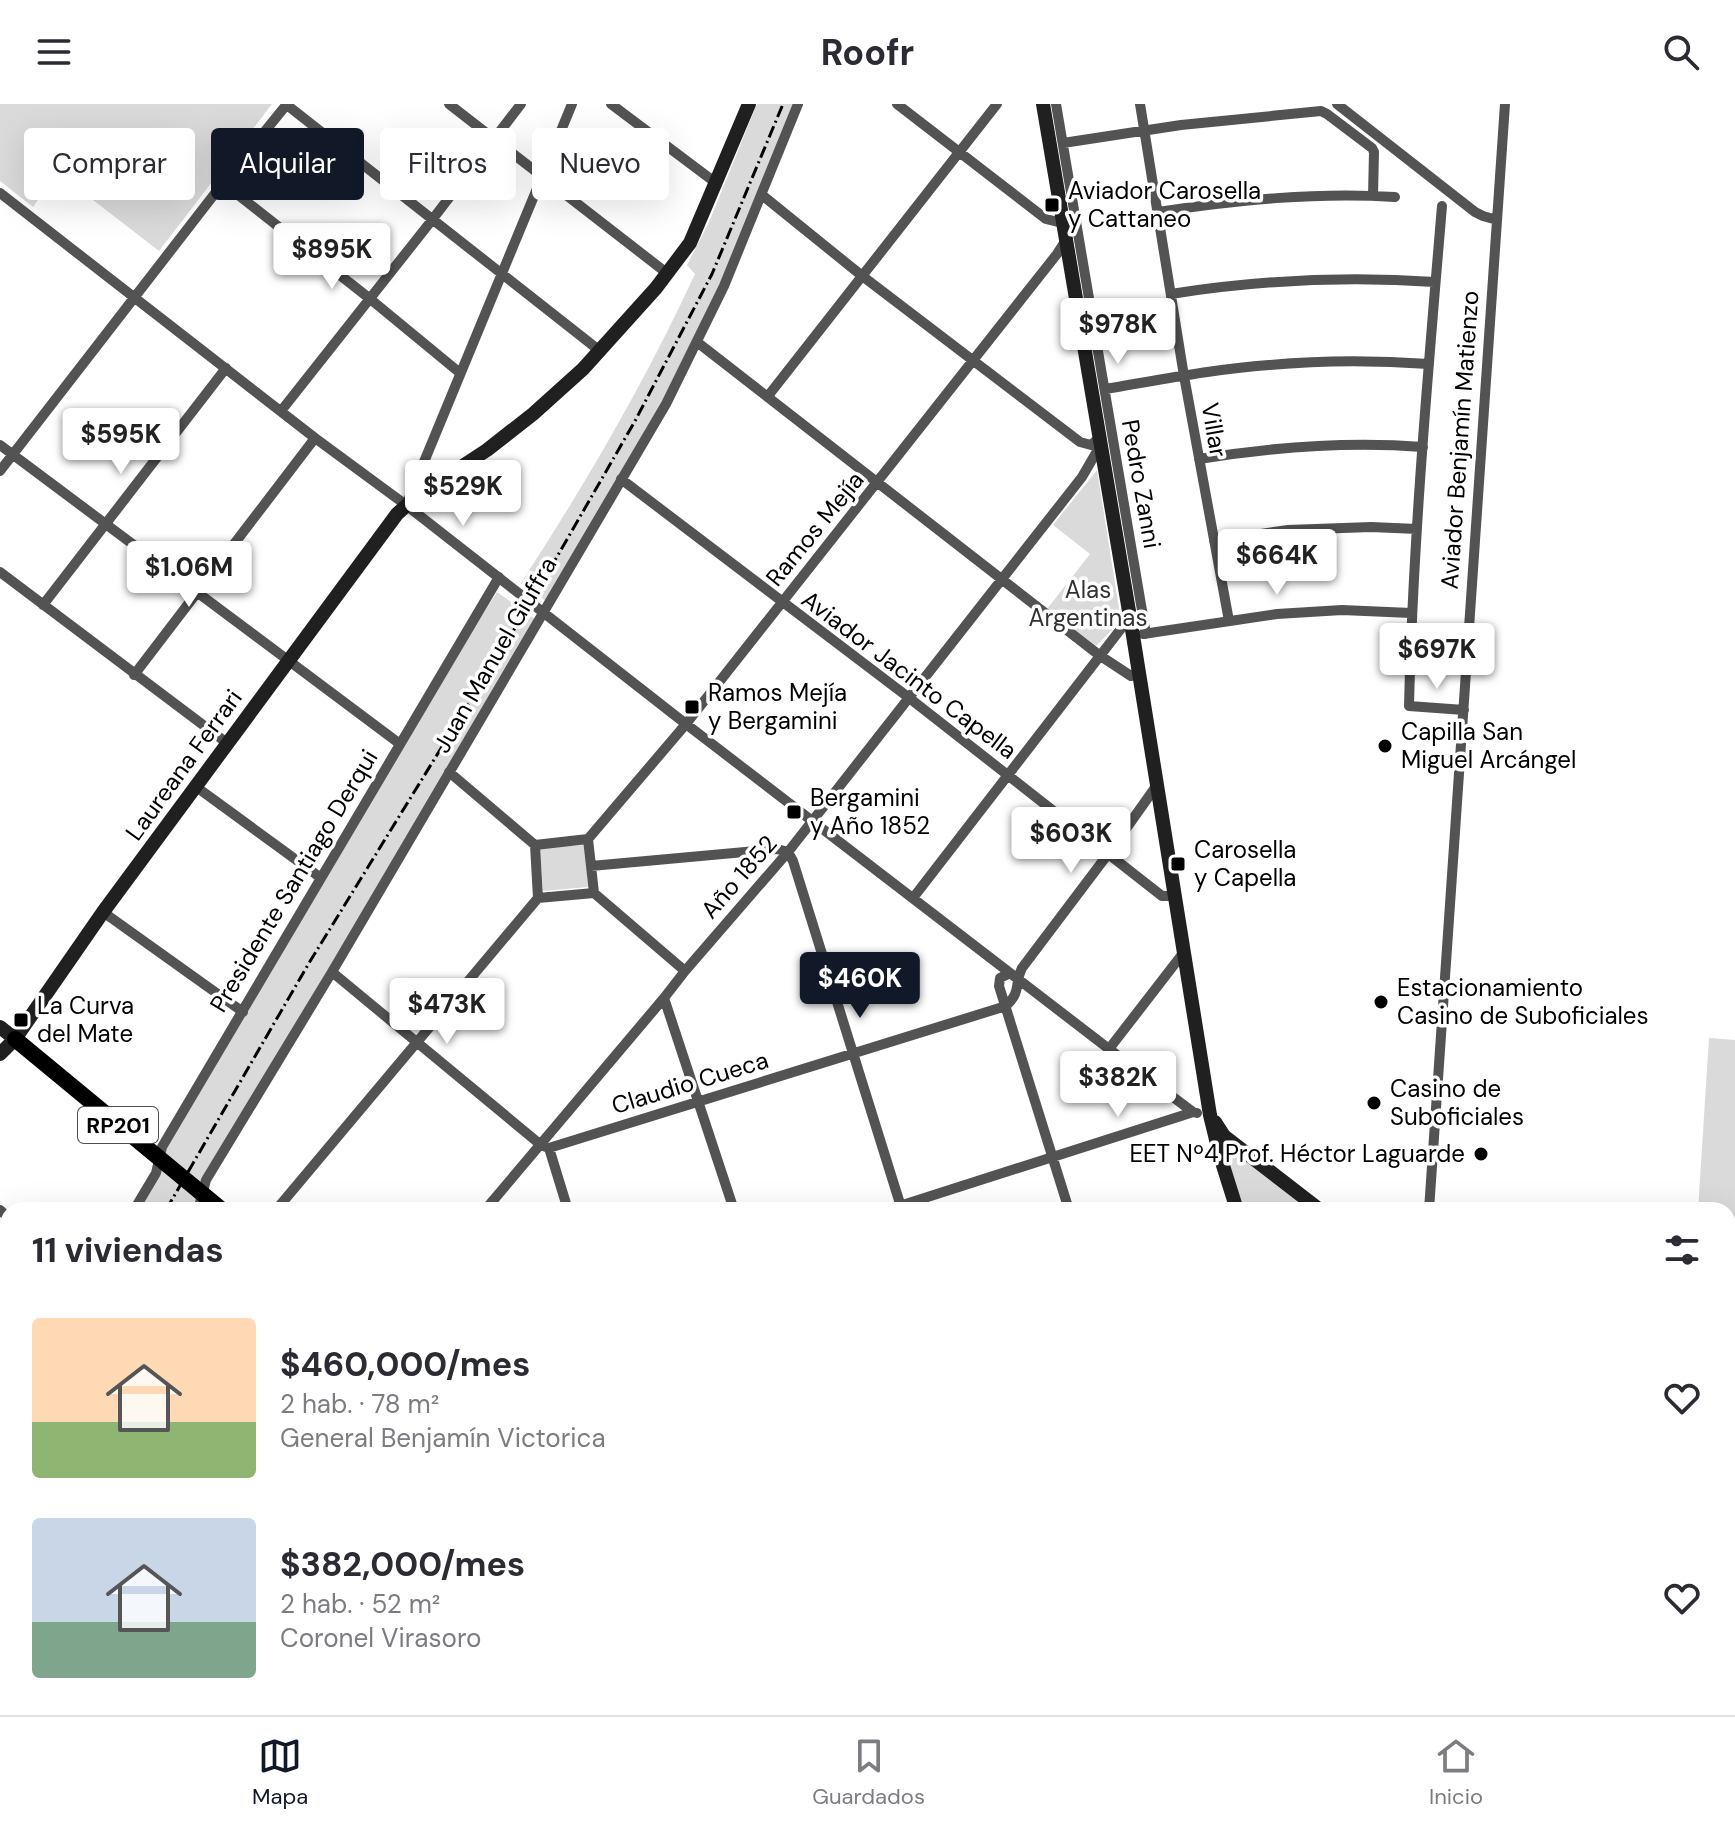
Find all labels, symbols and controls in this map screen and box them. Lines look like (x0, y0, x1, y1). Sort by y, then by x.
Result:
text: Roofr (821, 29, 914, 76)
icon: menu (32, 30, 76, 74)
icon: search (1659, 30, 1703, 74)
chip: Comprar (24, 128, 195, 200)
chip: Alquilar (211, 128, 364, 200)
chip: Filtros (380, 128, 516, 200)
chip: Nuevo (532, 128, 669, 200)
place label: Aviador Carosella y Cattaneo (1068, 175, 1261, 234)
marker: Aviador Carosella y Cattaneo (1043, 196, 1061, 214)
pin: $895K (276, 223, 388, 291)
text: $895K (291, 232, 373, 266)
street label: Aviador Benjamín Matienzo (1434, 290, 1485, 590)
pin: $978K (1062, 298, 1174, 366)
text: $978K (1078, 307, 1158, 341)
street label: Villar (1194, 400, 1235, 460)
pin: $595K (65, 408, 177, 476)
text: $595K (81, 417, 161, 451)
street label: Pedro Zanni (1115, 417, 1168, 551)
pin: $529K (407, 460, 519, 528)
street label: Ramos Mejía (759, 465, 870, 592)
text: $529K (423, 469, 503, 503)
pin: $664K (1221, 529, 1333, 597)
text: $664K (1236, 538, 1318, 572)
pin: $1.06M (124, 541, 254, 609)
text: $1.06M (145, 550, 233, 584)
street label: Juan Manuel Giuffra (426, 551, 563, 758)
park label: Alas Argentinas (1029, 574, 1147, 633)
street label: Aviador Jacinto Capella (796, 584, 1023, 766)
pin: $697K (1381, 623, 1493, 691)
text: $697K (1398, 632, 1476, 666)
place label: Ramos Mejía y Bergamini (708, 677, 847, 736)
street label: Laureana Ferrari (118, 683, 249, 846)
marker: Ramos Mejía y Bergamini (683, 698, 701, 716)
place label: Capilla San Miguel Arcángel (1401, 716, 1576, 775)
marker: Capilla San Miguel Arcángel (1376, 737, 1394, 755)
street label: Presidente Santiago Derqui (203, 744, 384, 1018)
place label: Bergamini y Año 1852 (810, 782, 930, 841)
marker: Bergamini y Año 1852 (785, 803, 803, 821)
pin: $603K (1015, 807, 1127, 875)
text: $603K (1029, 816, 1113, 850)
street label: Año 1852 (694, 829, 783, 925)
place label: Carosella y Capella (1194, 834, 1296, 893)
marker: Carosella y Capella (1169, 855, 1187, 873)
pin: $460K (804, 952, 916, 1020)
text: $460K (818, 961, 902, 995)
place label: Estacionamiento Casino de Suboficiales (1397, 972, 1649, 1031)
pin: $473K (391, 978, 503, 1046)
text: $473K (408, 987, 486, 1021)
place label: La Curva del Mate (37, 990, 134, 1049)
marker: Estacionamiento Casino de Suboficiales (1372, 993, 1390, 1011)
marker: La Curva del Mate (12, 1011, 30, 1029)
street label: Claudio Cueca (608, 1044, 772, 1121)
pin: $382K (1062, 1051, 1174, 1119)
text: $382K (1078, 1060, 1158, 1094)
place label: Casino de Suboficiales (1390, 1073, 1524, 1132)
marker: Casino de Suboficiales (1365, 1094, 1383, 1112)
road number: RP201 (78, 1107, 158, 1143)
place label: EET Nº4 Prof. Héctor Laguarde (1129, 1138, 1465, 1169)
marker: EET Nº4 Prof. Héctor Laguarde (1472, 1145, 1490, 1163)
text: 11 viviendas (32, 1228, 224, 1273)
icon: filters (1660, 1228, 1704, 1272)
text: $460,000/mes (280, 1342, 530, 1387)
icon: home (96, 1350, 192, 1446)
icon: heart (1660, 1376, 1704, 1420)
text: 2 hab. · 78 m² (280, 1387, 439, 1421)
text: General Benjamín Victorica (280, 1421, 606, 1455)
text: $382,000/mes (280, 1542, 525, 1587)
icon: home (96, 1550, 192, 1646)
icon: heart (1660, 1576, 1704, 1620)
text: 2 hab. · 52 m² (280, 1587, 440, 1621)
text: Coronel Virasoro (280, 1621, 481, 1655)
tab: Mapa (252, 1734, 308, 1811)
tab: Guardados (812, 1734, 925, 1811)
tab: Inicio (1429, 1734, 1483, 1811)

